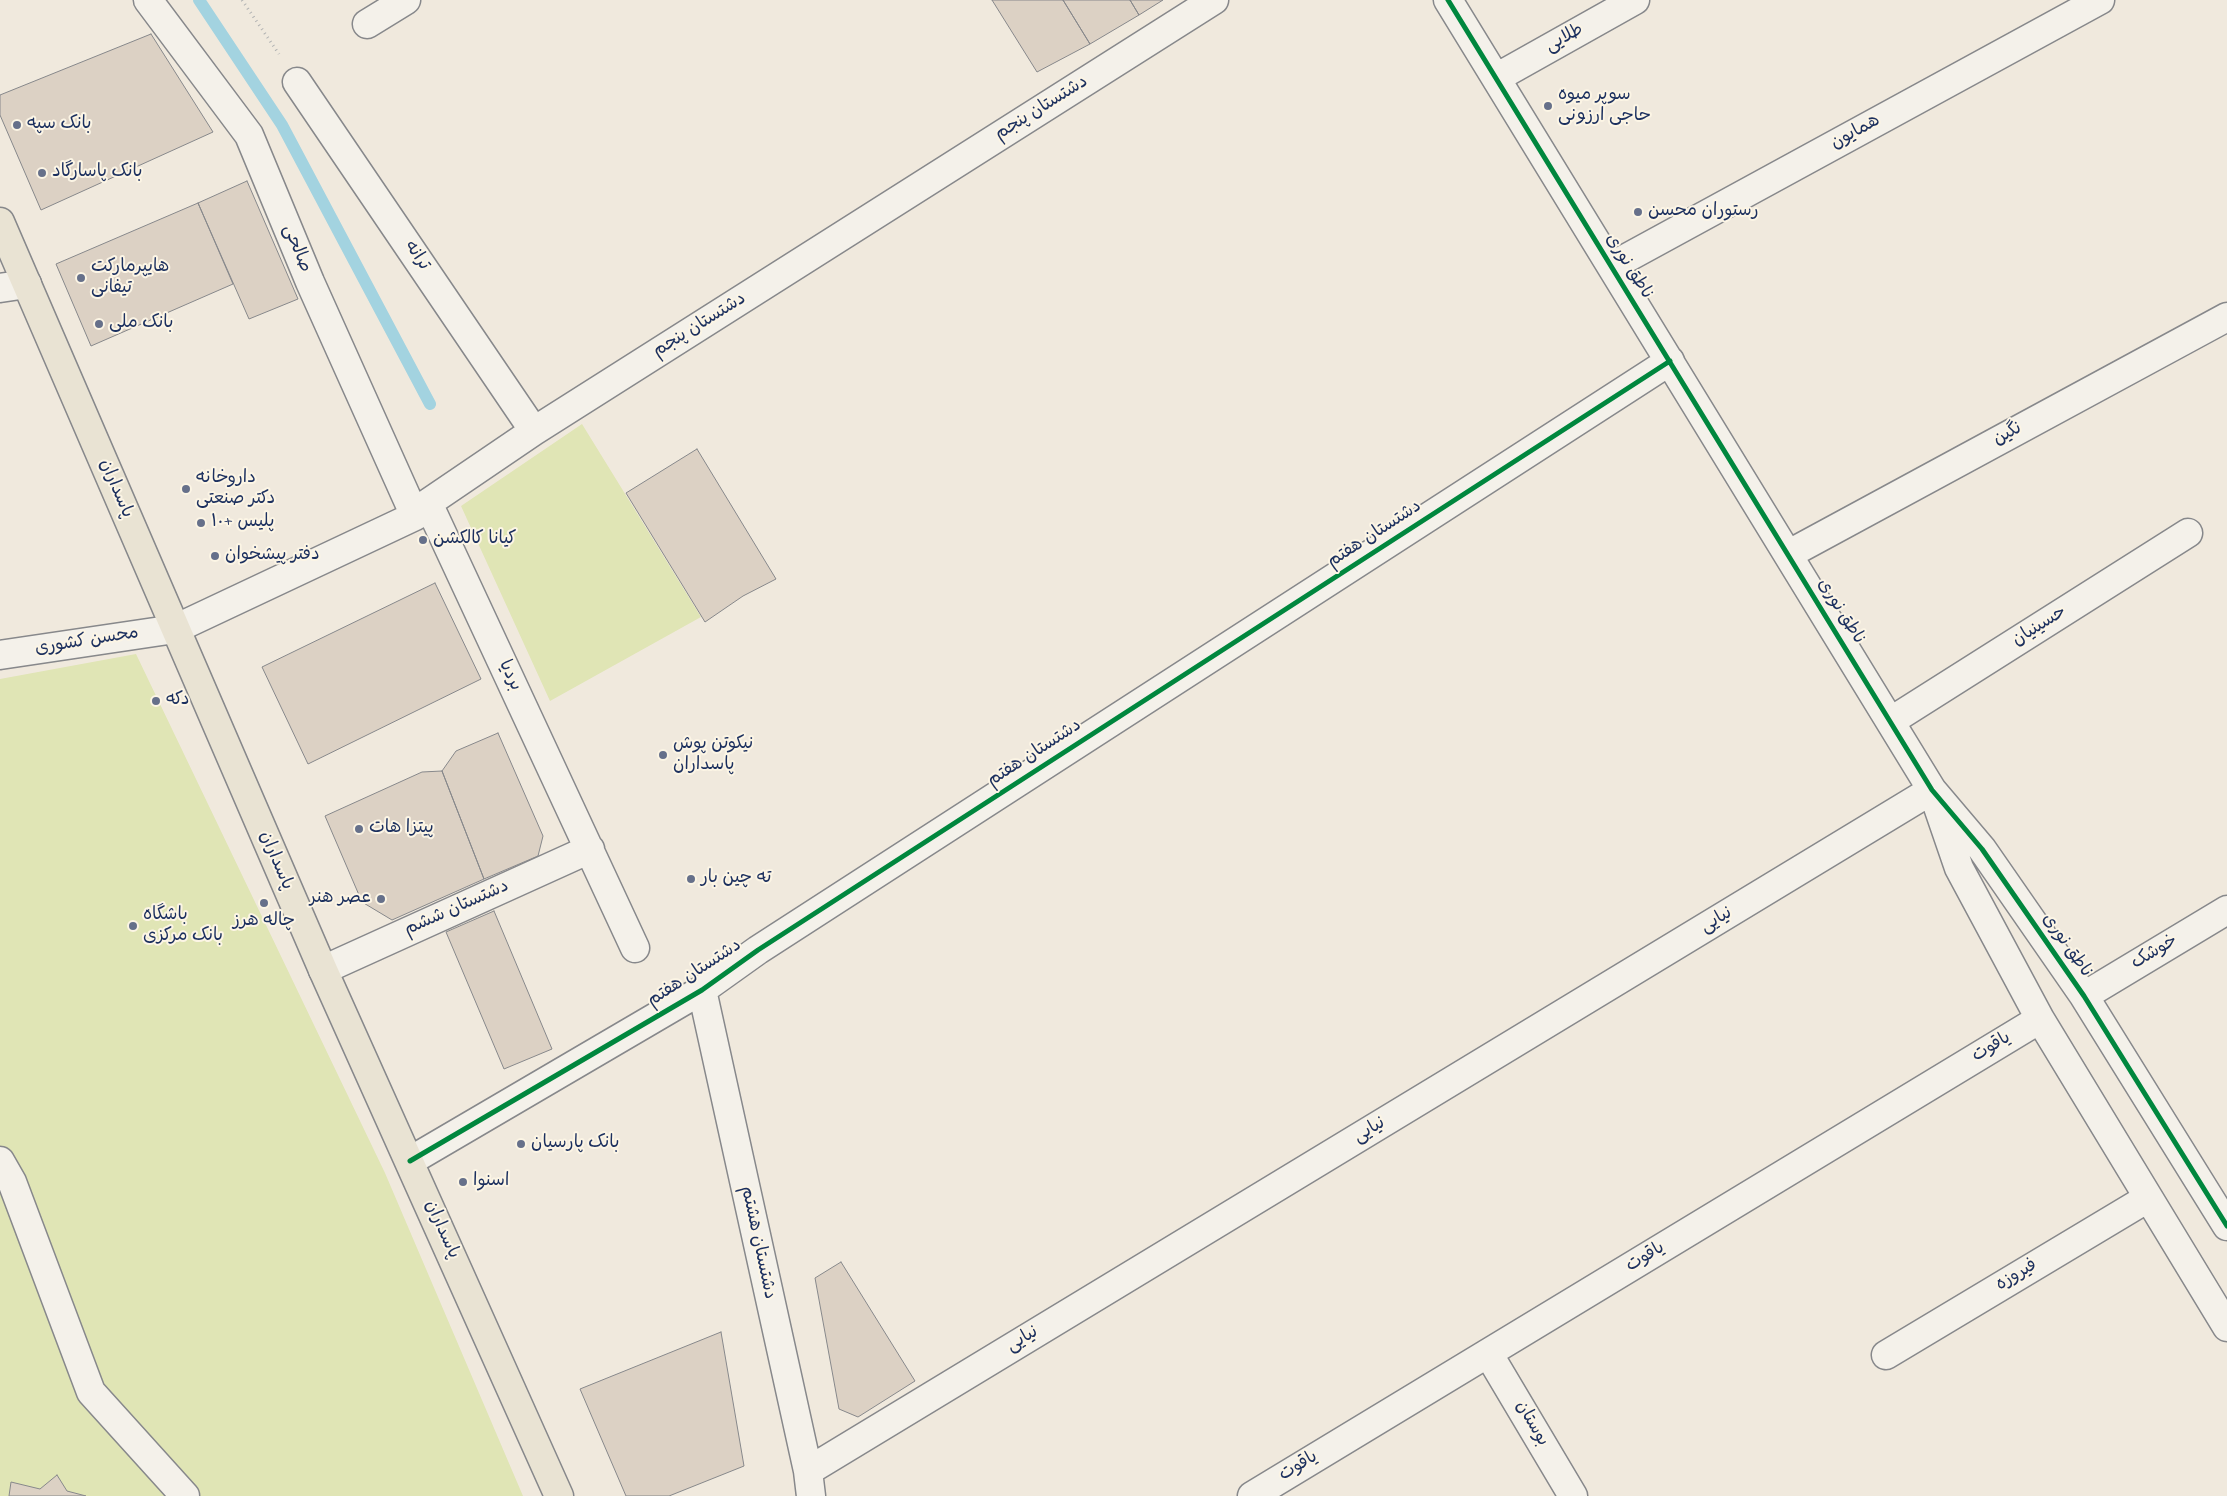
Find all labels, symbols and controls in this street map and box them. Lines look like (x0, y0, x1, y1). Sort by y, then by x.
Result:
street label: طلایی (1542, 20, 1588, 58)
street label: دشتستان پنجم (991, 72, 1093, 146)
place label: سوپر میوه حاجی ارزونی (1558, 85, 1651, 128)
marker: سوپر میوه حاجی ارزونی (1542, 100, 1554, 112)
street label: همایون (1828, 111, 1884, 155)
place label: بانک سپه (27, 114, 92, 136)
marker: بانک سپه (11, 119, 23, 131)
place label: بانک پاسارگاد (52, 162, 143, 184)
marker: بانک پاسارگاد (36, 167, 48, 179)
place label: رستوران محسن (1648, 201, 1759, 223)
marker: رستوران محسن (1632, 206, 1644, 218)
street label: صالحی (277, 222, 315, 276)
street label: ناطق نوری (1599, 230, 1657, 304)
street label: ترانه (398, 237, 434, 275)
place label: هایپرمارکت تیفانی (91, 257, 169, 300)
marker: هایپرمارکت تیفانی (75, 272, 87, 284)
street label: دشتستان پنجم (649, 289, 751, 363)
place label: بانک ملی (109, 313, 173, 335)
marker: بانک ملی (93, 318, 105, 330)
street label: نگین (1990, 419, 2026, 451)
street label: پاسداران (93, 456, 137, 522)
place label: داروخانه دکتر صنعتی (196, 468, 275, 510)
marker: داروخانه دکتر صنعتی (180, 483, 192, 495)
street label: دشتستان هفتم (1324, 497, 1426, 573)
place label: پلیس +۱۰ (211, 512, 275, 534)
marker: پلیس +۱۰ (195, 517, 207, 529)
place label: کیانا کالکشن (433, 529, 517, 551)
marker: کیانا کالکشن (417, 534, 429, 546)
place label: دفتر پیشخوان (225, 545, 320, 567)
marker: دفتر پیشخوان (209, 550, 221, 562)
street label: ناطق نوری (1811, 575, 1869, 649)
street label: حسینیان (2009, 602, 2071, 652)
street label: محسن کشوری (34, 623, 140, 661)
street label: بردیا (493, 657, 525, 695)
place label: دکه (166, 690, 189, 712)
marker: دکه (150, 695, 162, 707)
street label: دشتستان هفتم (984, 716, 1086, 792)
place label: نیکوتن پوش پاسداران (673, 734, 753, 776)
marker: نیکوتن پوش پاسداران (657, 749, 669, 761)
place label: پیتزا هات (369, 818, 434, 840)
marker: پیتزا هات (353, 823, 365, 835)
street label: پاسداران (253, 828, 297, 894)
place label: ته چین بار (701, 868, 772, 890)
marker: ته چین بار (685, 873, 697, 885)
street label: دشتستان ششم (401, 876, 513, 942)
place label: عصر هنر (310, 888, 371, 910)
marker: عصر هنر (375, 893, 387, 905)
marker: چاله هرز (258, 897, 270, 909)
street label: نیایی (1697, 903, 1737, 939)
place label: باشگاه بانک مرکزی (143, 905, 223, 948)
street label: ناطق نوری (2036, 910, 2096, 982)
place label: چاله هرز (233, 911, 295, 933)
marker: باشگاه بانک مرکزی (127, 920, 139, 932)
street label: خوشک (2128, 931, 2182, 975)
street label: دشتستان هفتم (644, 936, 746, 1012)
street label: یاقوت (1969, 1028, 2015, 1068)
street label: نیایی (1350, 1113, 1390, 1149)
place label: بانک پارسیان (531, 1133, 619, 1155)
marker: بانک پارسیان (515, 1138, 527, 1150)
place label: اسنوا (473, 1171, 509, 1193)
marker: اسنوا (457, 1176, 469, 1188)
street label: دشتستان هشتم (734, 1185, 780, 1301)
street label: پاسداران (419, 1198, 463, 1262)
street label: یاقوت (1623, 1238, 1669, 1278)
street label: فیروزه (1992, 1255, 2042, 1297)
street label: نیایی (1003, 1322, 1043, 1358)
street label: بوستان (1509, 1397, 1553, 1451)
street label: یاقوت (1276, 1447, 1322, 1487)

